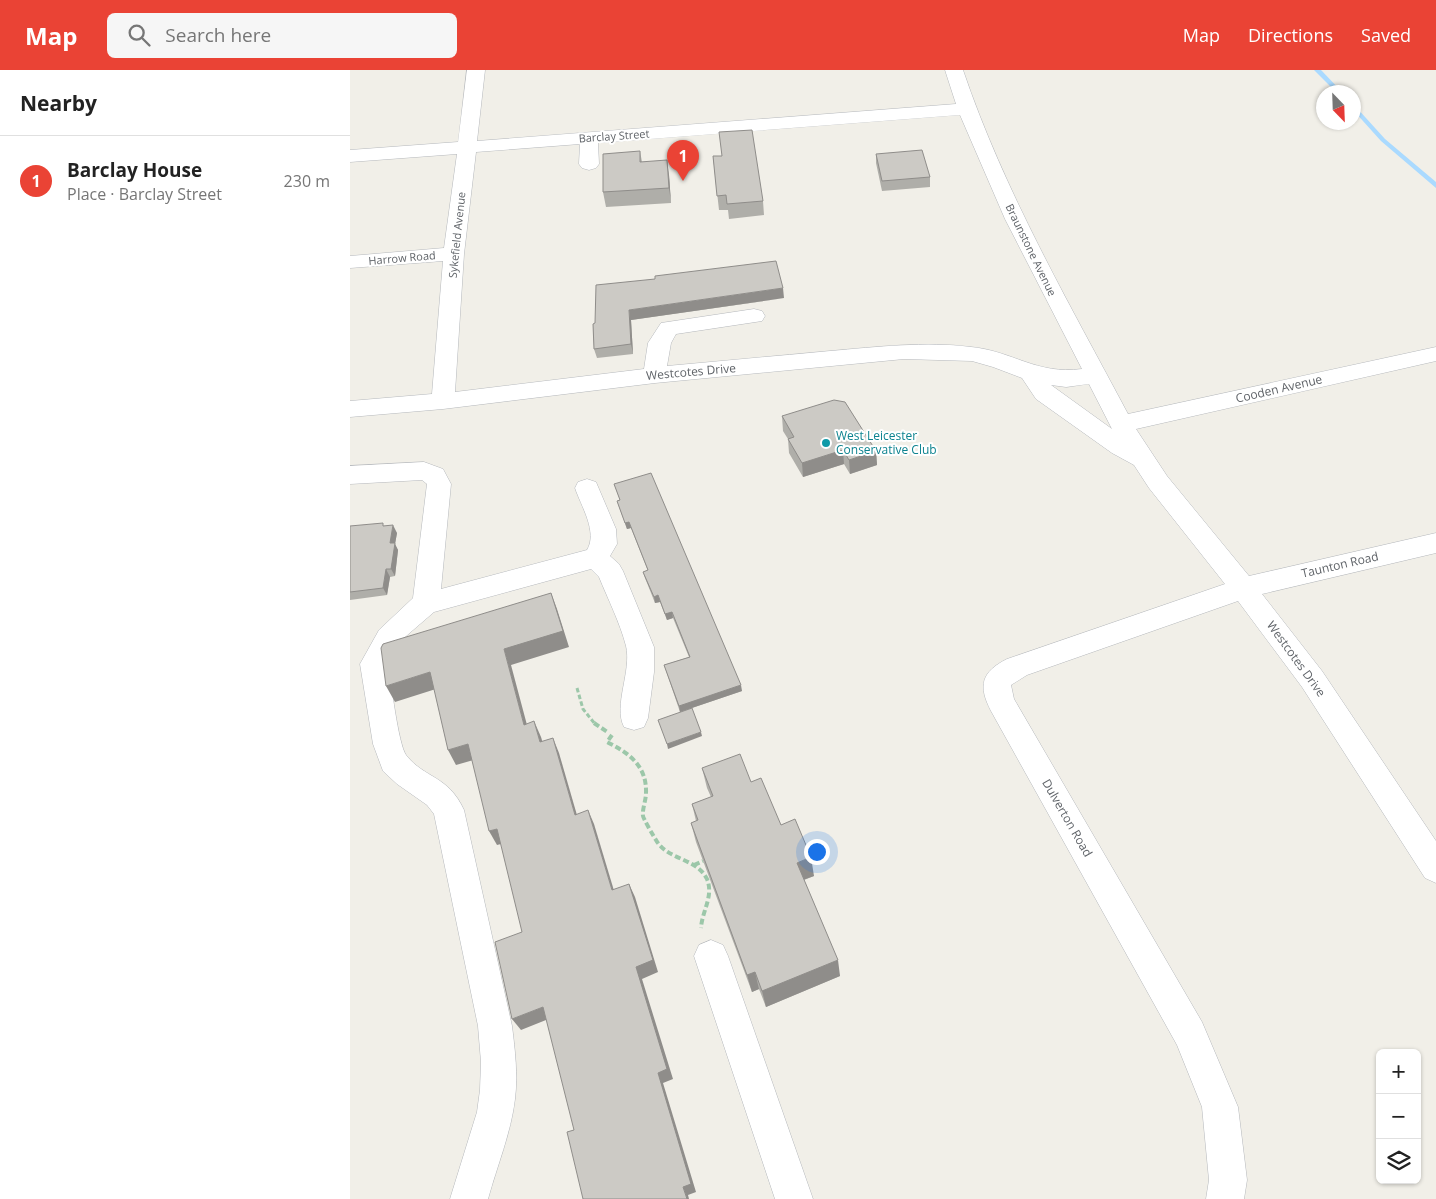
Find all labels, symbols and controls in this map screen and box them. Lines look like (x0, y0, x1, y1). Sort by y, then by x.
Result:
search box (107, 13, 457, 58)
text: Map (25, 19, 77, 52)
icon: search (125, 21, 153, 49)
text: Search here (165, 22, 271, 48)
text: Map (1183, 23, 1220, 47)
text: Directions (1248, 23, 1333, 47)
text: Saved (1361, 23, 1411, 47)
north arrow (1316, 85, 1361, 130)
text: Nearby (20, 89, 97, 117)
street label: Barclay Street (578, 126, 650, 145)
pin: 1 (667, 140, 699, 181)
text: Barclay House (67, 157, 202, 183)
text: 1 (31, 170, 41, 192)
text: 230 m (284, 170, 330, 192)
text: Place · Barclay Street (67, 183, 222, 205)
street label: Sykefield Avenue (445, 191, 468, 279)
street label: Braunstone Avenue (1003, 201, 1060, 298)
street label: Harrow Road (368, 247, 436, 268)
street label: Westcotes Drive (645, 359, 737, 384)
street label: Cooden Avenue (1234, 370, 1324, 407)
place label: West Leicester Conservative Club (836, 427, 937, 458)
marker: West Leicester Conservative Club (820, 437, 832, 449)
street label: Taunton Road (1300, 547, 1380, 582)
street label: Westcotes Drive (1263, 617, 1330, 700)
street label: Dulverton Road (1038, 776, 1097, 860)
your location (804, 839, 830, 865)
map controls (1376, 1049, 1421, 1184)
button: + (1376, 1049, 1421, 1094)
button: − (1376, 1094, 1421, 1139)
button: layers (1376, 1139, 1421, 1184)

